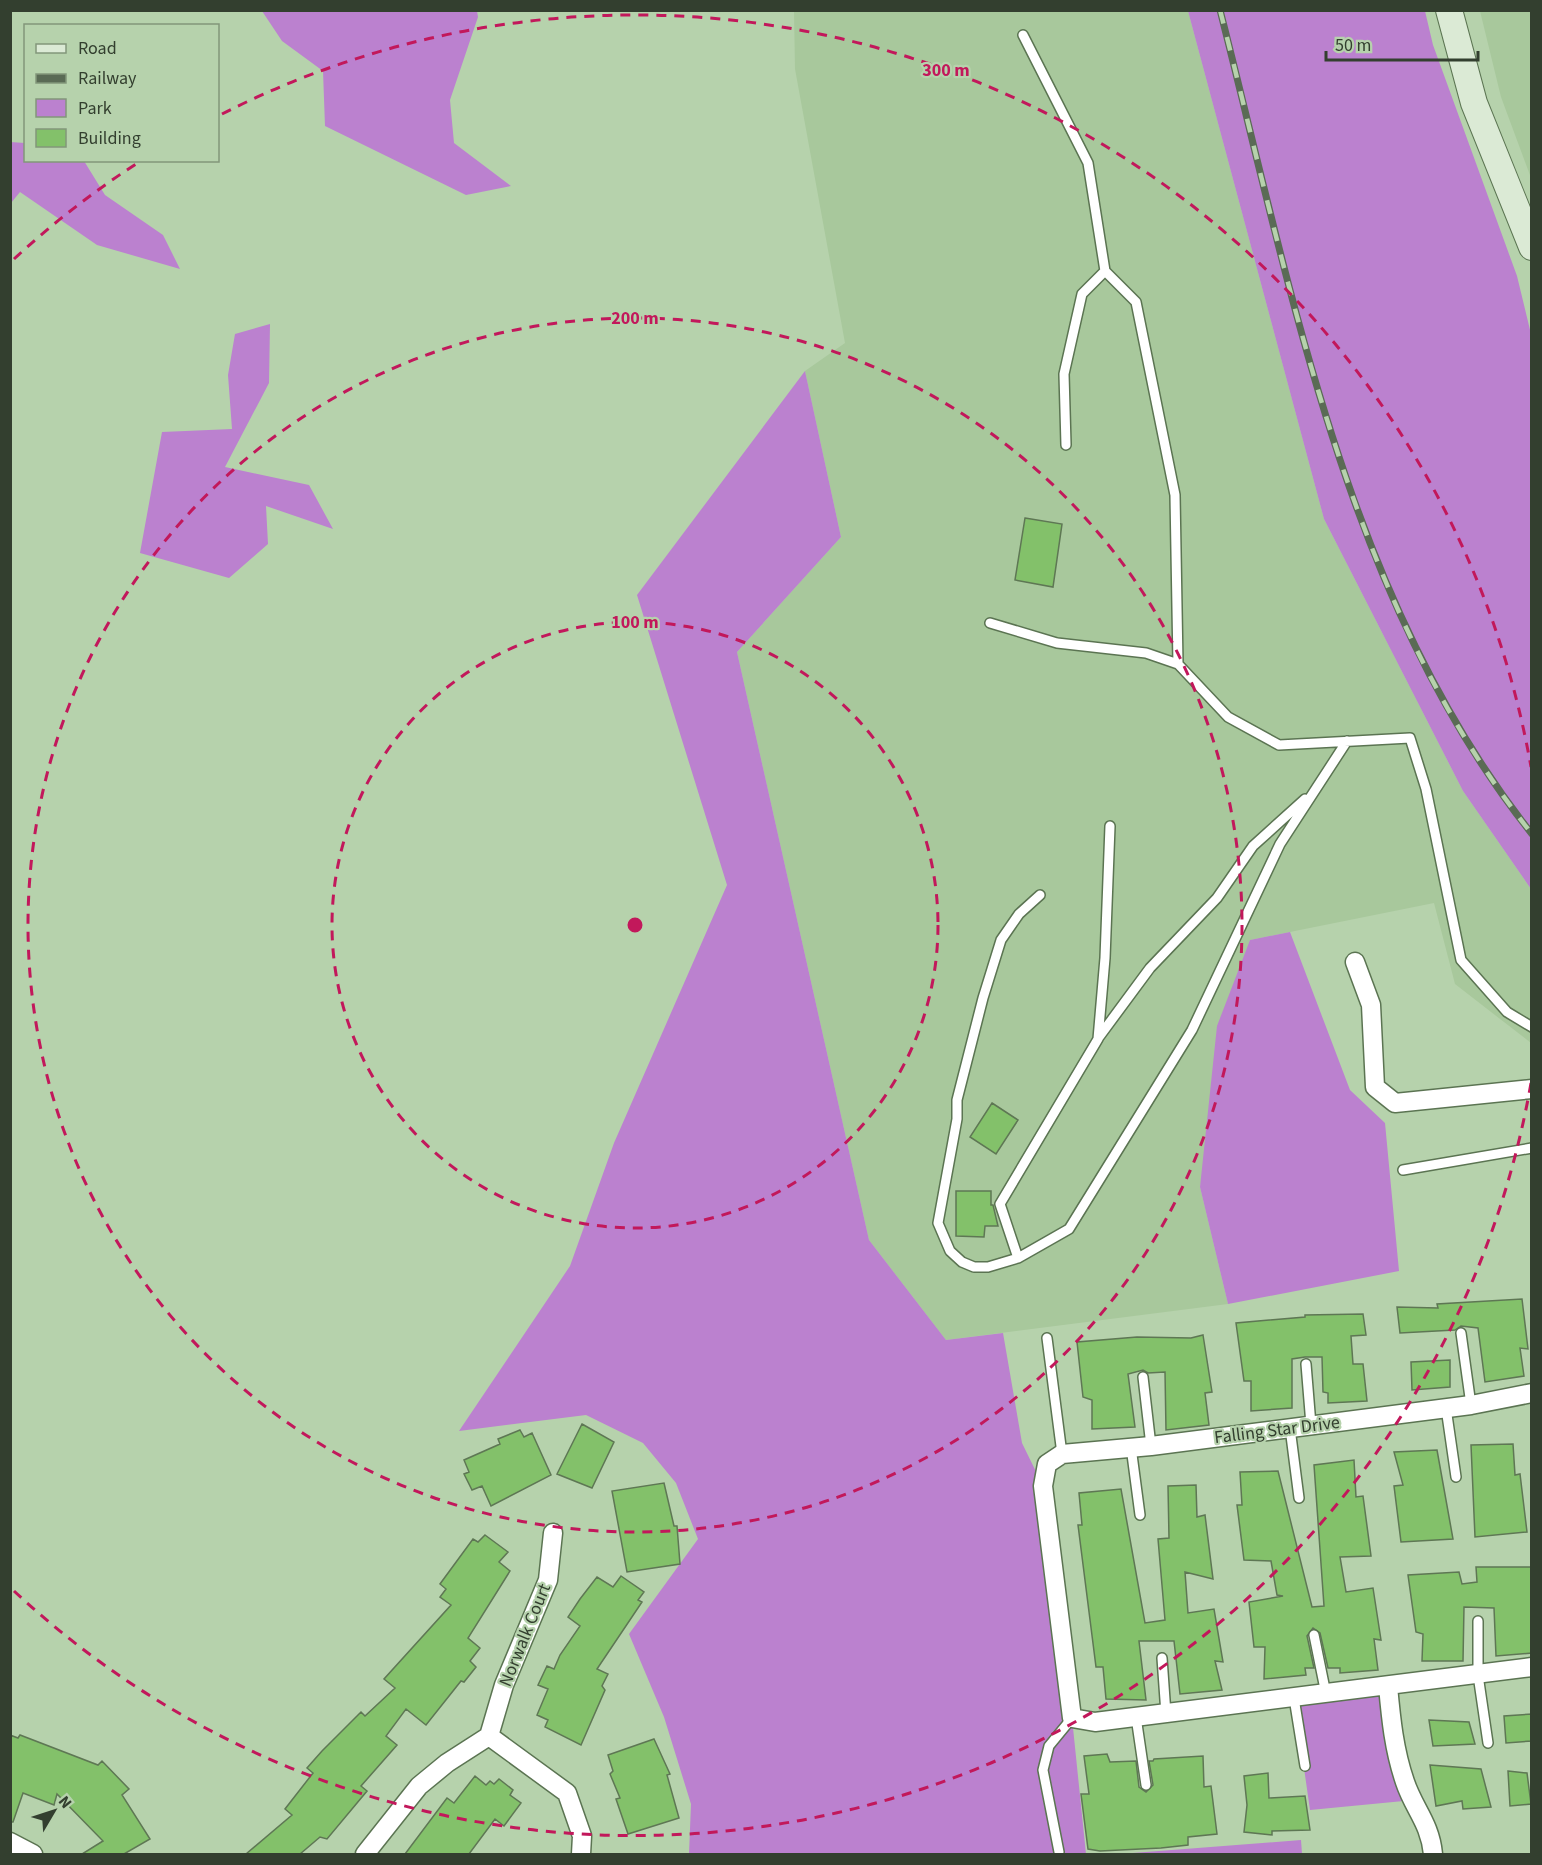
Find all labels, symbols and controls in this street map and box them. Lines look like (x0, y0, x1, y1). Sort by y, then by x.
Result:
legend (24, 24, 219, 162)
scale bar (1326, 24, 1478, 62)
text: 50 m (1335, 33, 1371, 58)
text: Road (78, 36, 117, 61)
text: 300 m (922, 58, 970, 83)
text: Railway (78, 66, 137, 91)
text: Park (78, 96, 112, 121)
text: Building (78, 126, 141, 151)
text: 200 m (611, 306, 659, 331)
text: 100 m (611, 610, 659, 635)
centre of rings (625, 915, 645, 935)
street label: Falling Star Drive (1213, 1410, 1341, 1450)
street label: Norwalk Court (493, 1580, 557, 1690)
north arrow (24, 1781, 84, 1841)
text: N (53, 1791, 77, 1813)

